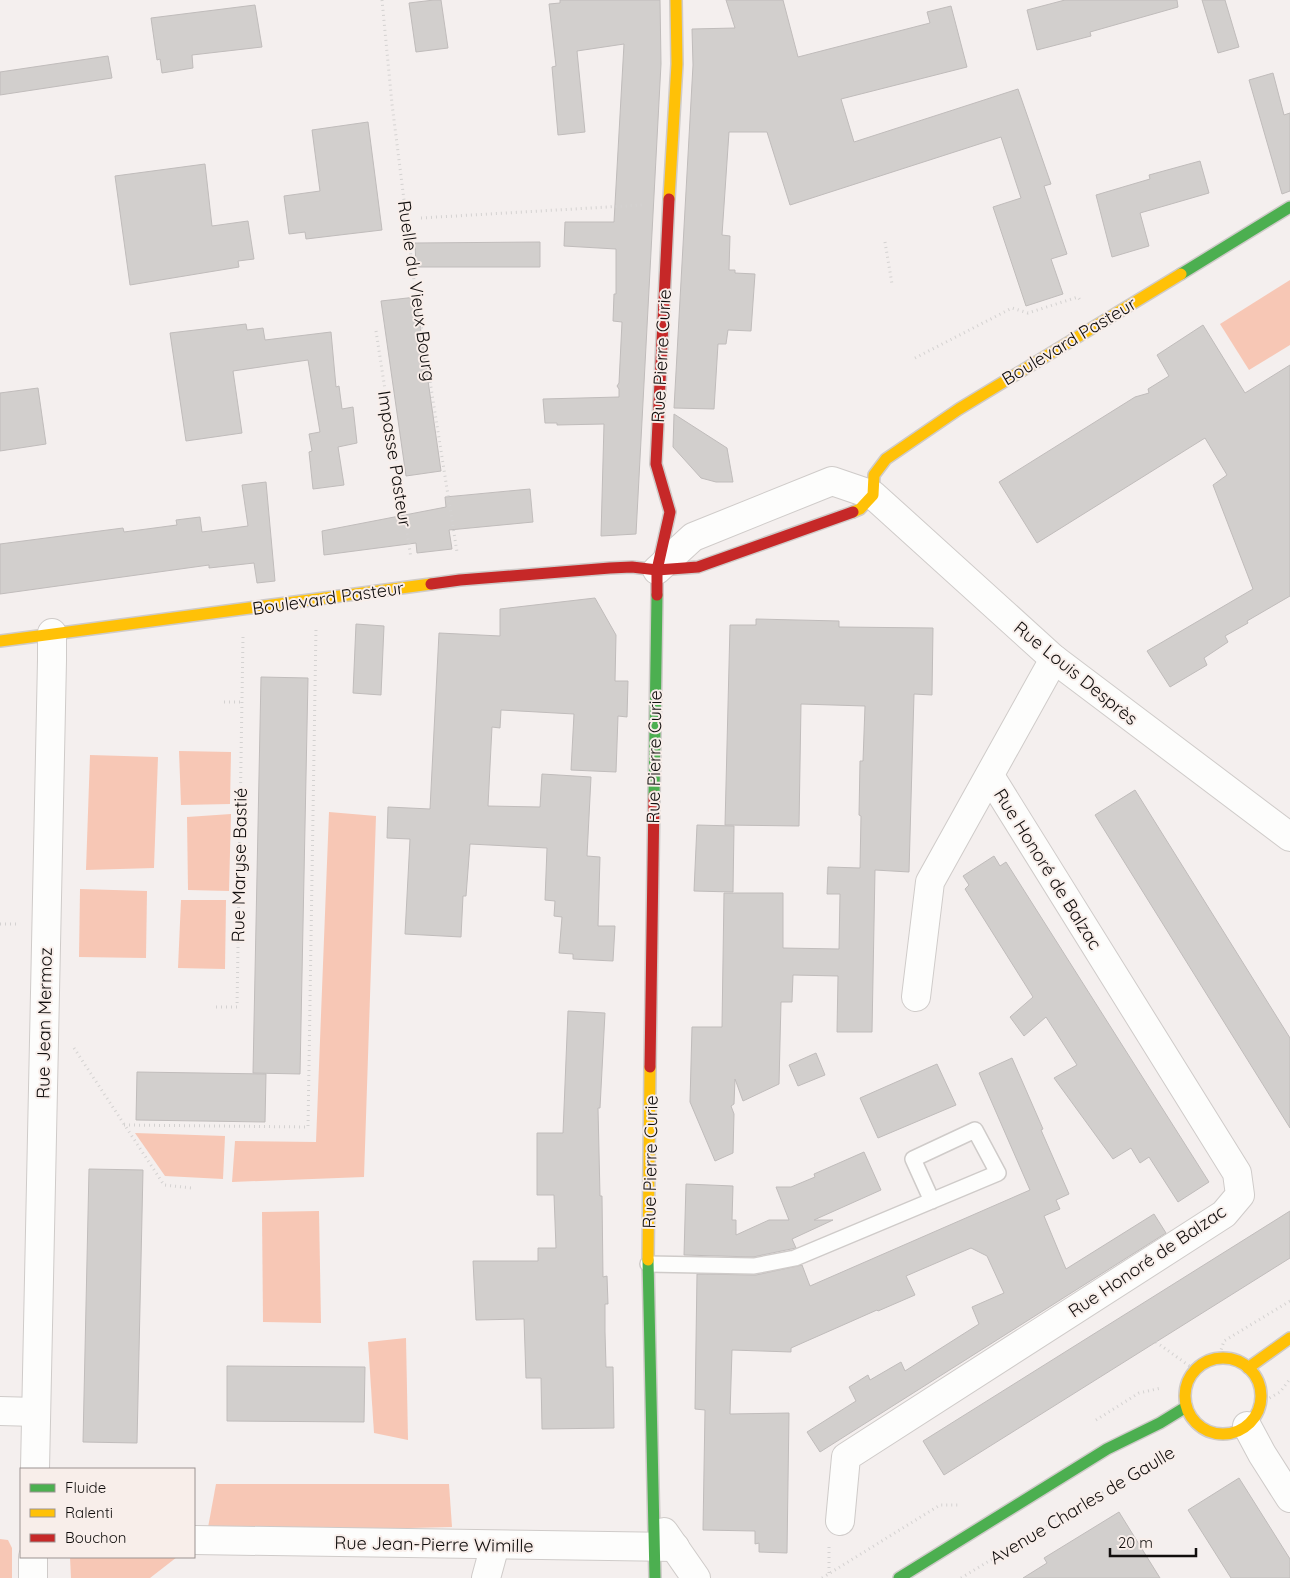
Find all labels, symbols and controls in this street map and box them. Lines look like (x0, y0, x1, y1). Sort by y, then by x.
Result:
street label: Ruelle du Vieux Bourg (393, 199, 441, 383)
street label: Rue Pierre Curie (646, 289, 676, 423)
street label: Boulevard Pasteur (998, 292, 1141, 390)
street label: Impasse Pasteur (373, 389, 417, 529)
street label: Boulevard Pasteur (251, 576, 405, 620)
street label: Rue Louis Desprès (1009, 616, 1143, 730)
street label: Rue Pierre Curie (641, 690, 667, 824)
street label: Rue Honoré de Balzac (989, 784, 1107, 954)
street label: Rue Maryse Bastié (226, 787, 252, 943)
street label: Rue Jean Mermoz (31, 947, 57, 1099)
street label: Rue Pierre Curie (637, 1095, 663, 1229)
street label: Rue Honoré de Balzac (1064, 1200, 1230, 1322)
street label: Avenue Charles de Gaulle (985, 1441, 1179, 1569)
legend (20, 1468, 195, 1558)
text: Fluide (65, 1478, 106, 1497)
text: Ralenti (65, 1503, 113, 1522)
scale bar (1110, 1526, 1196, 1558)
text: Bouchon (65, 1528, 126, 1547)
street label: Rue Jean-Pierre Wimille (334, 1531, 534, 1557)
text: 20 m (1118, 1533, 1153, 1552)

